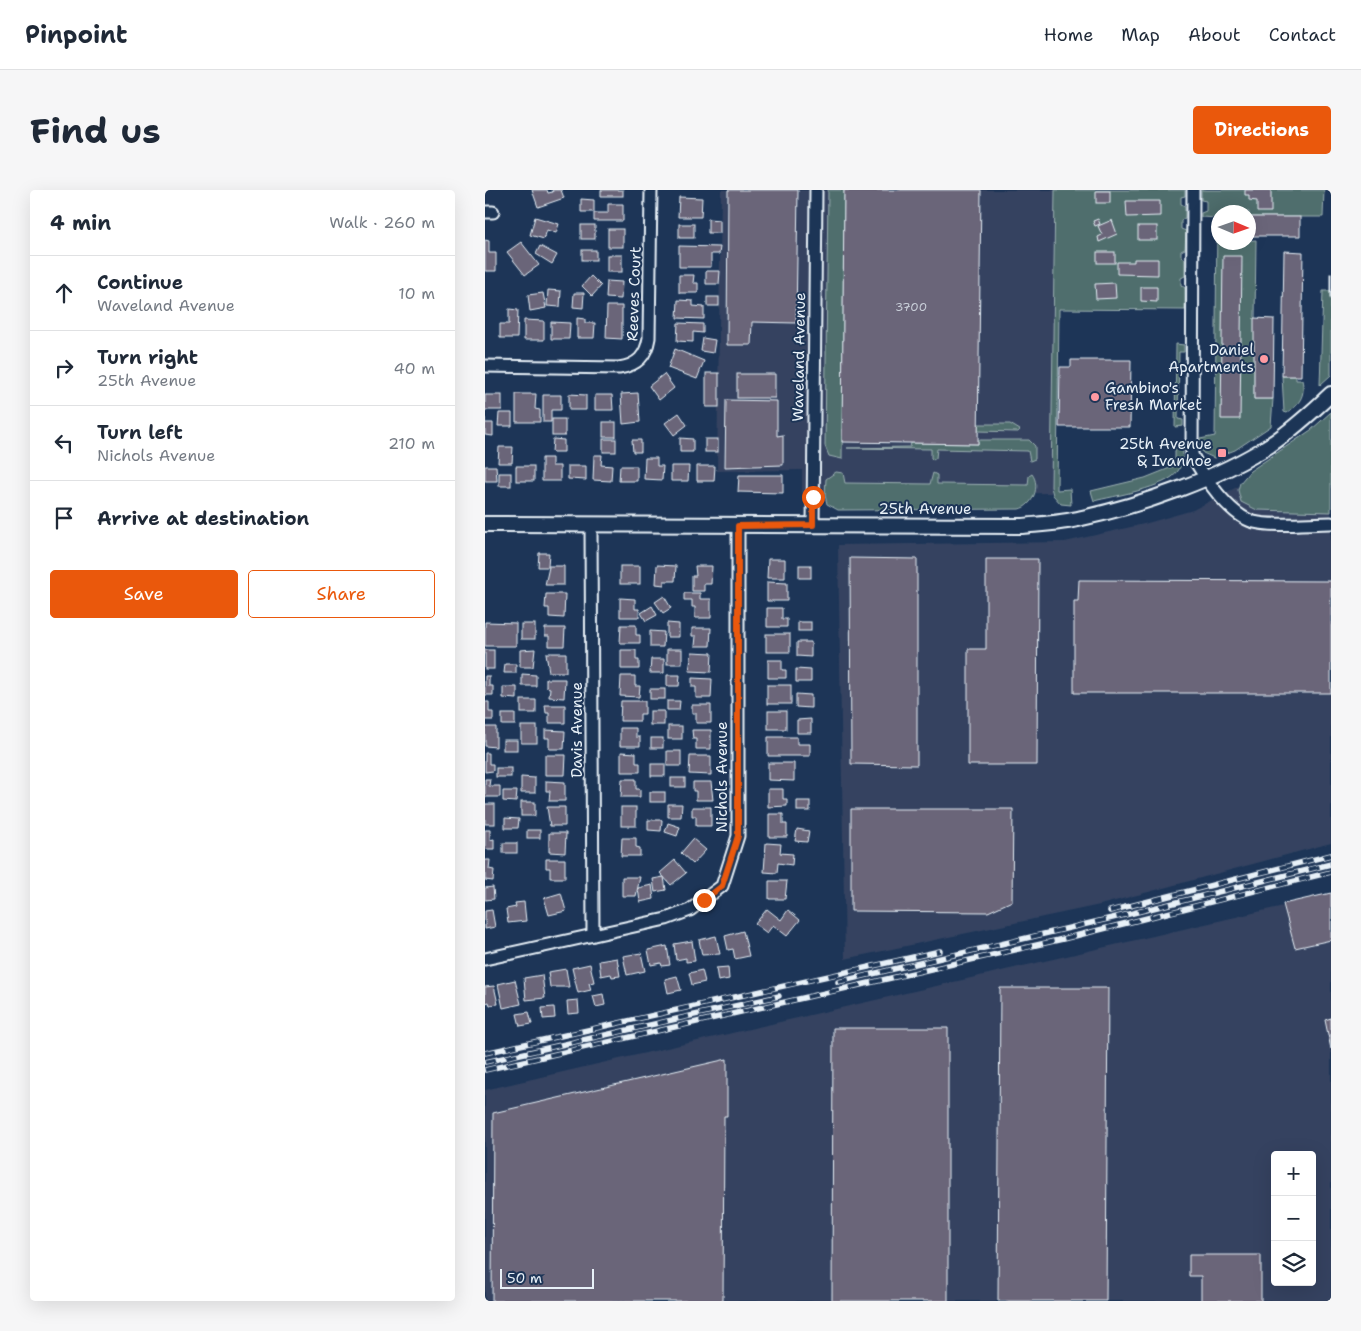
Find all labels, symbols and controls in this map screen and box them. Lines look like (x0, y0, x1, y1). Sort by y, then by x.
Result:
text: Pinpoint (25, 19, 127, 51)
text: Home (1044, 23, 1093, 47)
text: Map (1121, 23, 1160, 47)
text: About (1188, 23, 1241, 47)
text: Contact (1269, 23, 1336, 47)
button: Directions (1193, 106, 1331, 154)
text: Find us (30, 107, 161, 154)
north arrow (1211, 205, 1256, 250)
text: 4 min (50, 209, 111, 237)
text: Walk · 260 m (329, 212, 435, 233)
street label: Reeves Court (622, 246, 646, 342)
text: Continue (97, 270, 183, 295)
icon: ahead (50, 279, 78, 307)
text: 10 m (398, 283, 435, 304)
street label: Waveland Avenue (788, 292, 810, 422)
text: Waveland Avenue (97, 295, 235, 316)
house number: 3700 (895, 299, 927, 315)
place label: Daniel Apartments (1168, 340, 1254, 377)
text: Turn right (97, 345, 198, 370)
marker: Daniel Apartments (1258, 353, 1270, 365)
icon: right (50, 354, 78, 382)
text: 40 m (393, 358, 435, 379)
text: 25th Avenue (97, 370, 196, 391)
place label: Gambino's Fresh Market (1105, 378, 1202, 415)
marker: Gambino's Fresh Market (1089, 391, 1101, 403)
text: Turn left (97, 420, 183, 445)
icon: left (50, 429, 78, 457)
text: 210 m (388, 433, 435, 454)
place label: 25th Avenue & Ivanhoe (1119, 434, 1212, 471)
text: Nichols Avenue (97, 445, 215, 466)
marker: 25th Avenue & Ivanhoe (1216, 447, 1228, 459)
route start (802, 486, 825, 509)
street label: 25th Avenue (878, 499, 972, 519)
icon: arrive (50, 504, 78, 532)
text: Arrive at destination (97, 506, 309, 531)
button: Save (50, 570, 238, 618)
button: Share (248, 570, 435, 618)
street label: Davis Avenue (567, 682, 587, 778)
street label: Nichols Avenue (712, 722, 732, 832)
route end (693, 889, 716, 912)
map controls (1271, 1151, 1316, 1286)
button: + (1271, 1151, 1316, 1196)
button: − (1271, 1196, 1316, 1241)
button: layers (1271, 1241, 1316, 1286)
scale bar (500, 1266, 594, 1289)
text: 50 m (507, 1269, 542, 1287)

